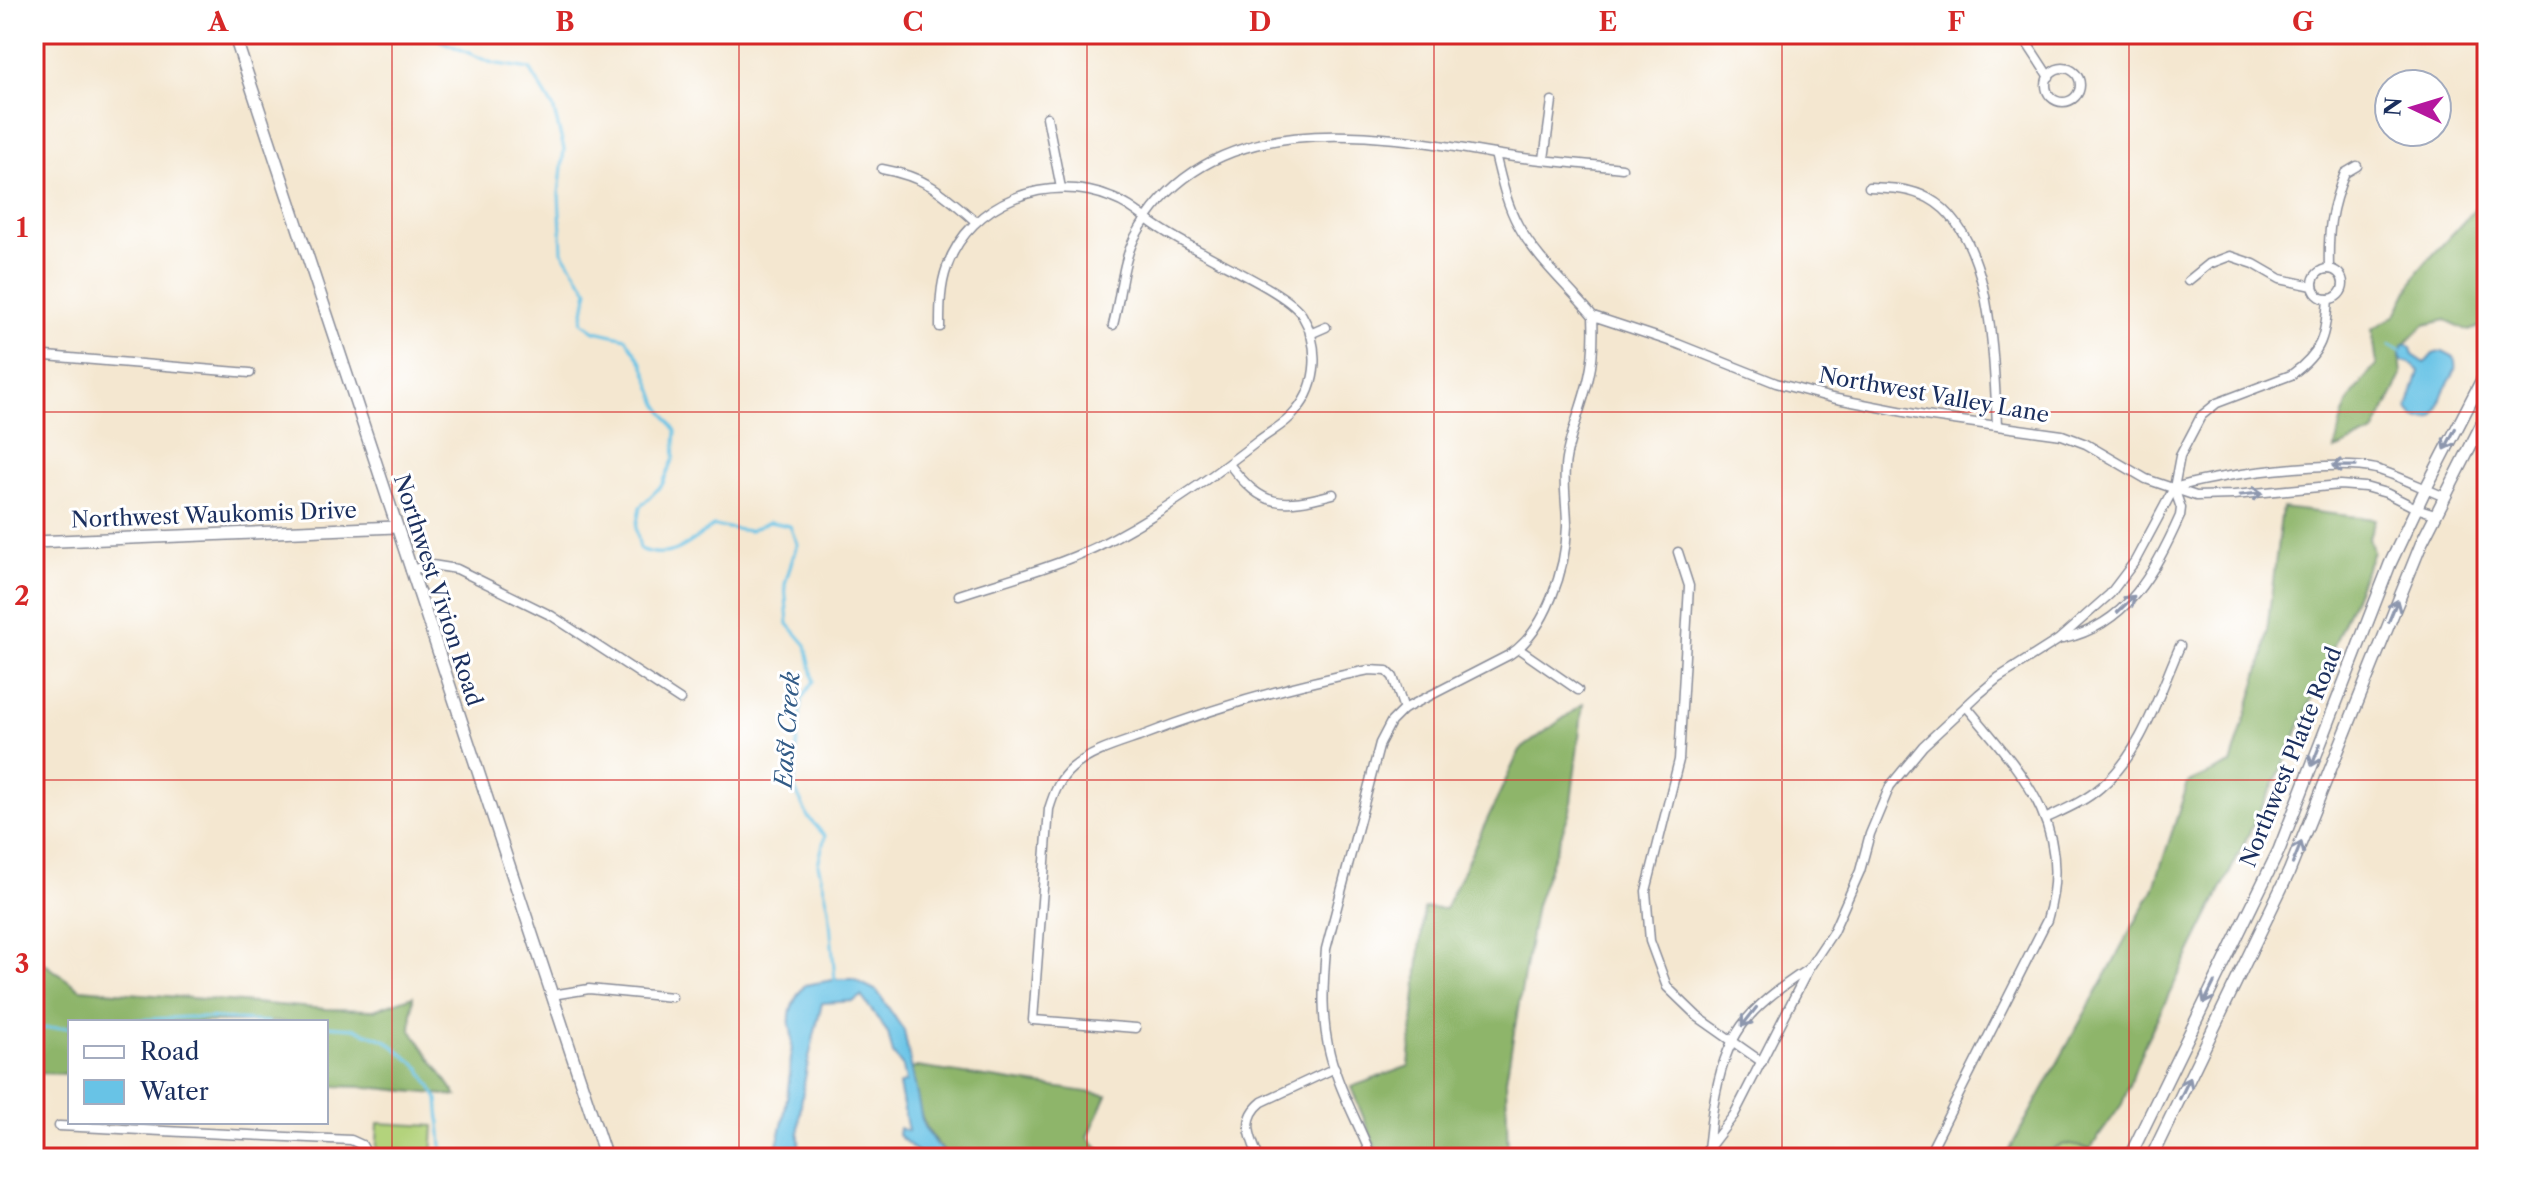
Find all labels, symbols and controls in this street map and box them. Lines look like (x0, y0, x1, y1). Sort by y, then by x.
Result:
text: A (207, 6, 229, 38)
text: B (555, 6, 575, 38)
text: C (903, 6, 923, 38)
text: D (1249, 6, 1271, 38)
text: E (1599, 6, 1617, 38)
text: F (1947, 6, 1965, 38)
text: G (2292, 6, 2314, 38)
north arrow (2373, 68, 2453, 148)
text: N (2379, 96, 2408, 117)
text: 1 (16, 212, 28, 244)
street label: Northwest Valley Lane (1817, 361, 2051, 429)
one-way arrow (2442, 427, 2458, 451)
one-way arrow (2331, 459, 2358, 474)
street label: Northwest Vivion Road (388, 471, 488, 709)
one-way arrow (2237, 486, 2264, 501)
street label: Northwest Waukomis Drive (71, 497, 357, 533)
text: 2 (14, 580, 30, 612)
one-way arrow (2116, 595, 2135, 614)
one-way arrow (2387, 599, 2401, 624)
street label: Northwest Platte Road (2234, 643, 2348, 871)
water label: East Creek (768, 670, 806, 791)
one-way arrow (2307, 742, 2322, 767)
one-way arrow (2291, 841, 2306, 866)
text: 3 (15, 948, 29, 980)
one-way arrow (2201, 980, 2216, 1004)
one-way arrow (1741, 1006, 1758, 1027)
legend (68, 1020, 328, 1124)
text: Road (140, 1037, 200, 1066)
one-way arrow (2178, 1076, 2194, 1100)
text: Water (139, 1077, 209, 1106)

